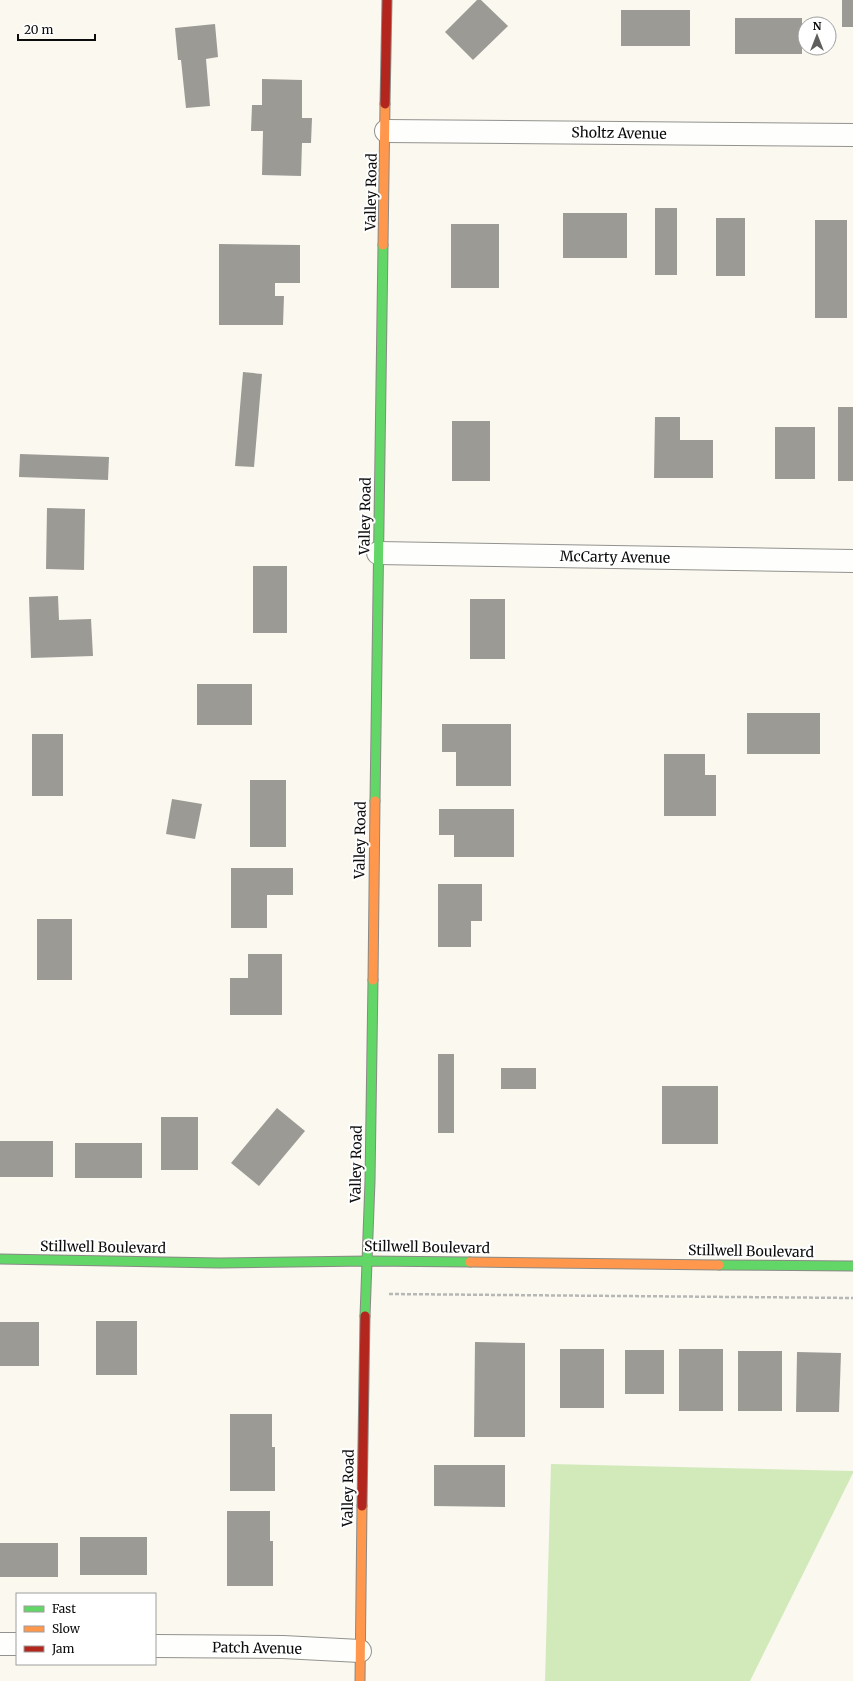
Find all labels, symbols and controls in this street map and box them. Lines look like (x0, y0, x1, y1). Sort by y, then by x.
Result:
scale bar (18, 16, 95, 42)
north arrow (797, 16, 837, 56)
text: N (813, 19, 822, 33)
text: 20 m (24, 22, 53, 37)
street label: Sholtz Avenue (571, 123, 667, 143)
street label: Valley Road (361, 152, 381, 232)
street label: Valley Road (355, 476, 375, 556)
street label: McCarty Avenue (560, 547, 670, 567)
street label: Valley Road (350, 800, 370, 880)
street label: Valley Road (346, 1124, 366, 1204)
street label: Stillwell Boulevard (40, 1237, 167, 1257)
street label: Stillwell Boulevard (364, 1237, 491, 1257)
street label: Stillwell Boulevard (688, 1241, 815, 1261)
street label: Valley Road (338, 1448, 358, 1528)
legend (16, 1593, 156, 1665)
text: Fast (52, 1601, 76, 1616)
text: Slow (52, 1621, 81, 1636)
street label: Patch Avenue (212, 1638, 302, 1658)
text: Jam (51, 1641, 75, 1656)

